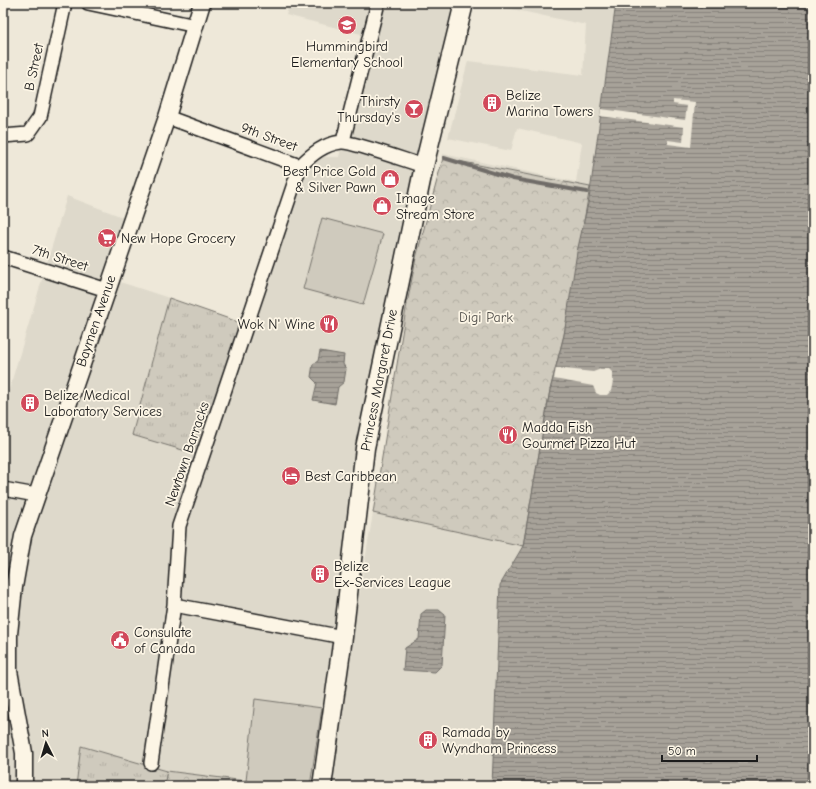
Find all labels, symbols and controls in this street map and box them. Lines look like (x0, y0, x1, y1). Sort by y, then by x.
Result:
school or university icon: Hummingbird Elementary School (336, 14, 358, 36)
place label: Hummingbird Elementary School (291, 38, 403, 71)
street label: B Street (21, 41, 48, 92)
place label: Belize Marina Towers (506, 87, 593, 120)
building icon: Belize Marina Towers (481, 92, 503, 114)
place label: Thirsty Thursday's (337, 93, 401, 126)
bar icon: Thirsty Thursday's (403, 98, 425, 120)
street label: 9th Street (239, 119, 300, 155)
place label: Best Price Gold & Silver Pawn (283, 163, 376, 196)
shop icon: Best Price Gold & Silver Pawn (379, 168, 401, 190)
place label: Image Stream Store (396, 190, 475, 223)
shop icon: Image Stream Store (371, 195, 393, 217)
supermarket icon: New Hope Grocery (96, 227, 118, 249)
place label: New Hope Grocery (121, 230, 236, 247)
street label: 7th Street (30, 241, 91, 275)
street label: Baymen Avenue (72, 273, 120, 369)
street label: Princess Margaret Drive (357, 308, 401, 452)
park label: Digi Park (459, 309, 513, 326)
restaurant icon: Wok N' Wine (318, 313, 340, 335)
place label: Wok N' Wine (238, 316, 315, 333)
place label: Belize Medical Laboratory Services (44, 387, 162, 420)
building icon: Belize Medical Laboratory Services (19, 392, 41, 414)
street label: Newtown Barracks (161, 399, 213, 509)
place label: Madda Fish Gourmet Pizza Hut (522, 419, 636, 452)
restaurant icon: Madda Fish Gourmet Pizza Hut (497, 424, 519, 446)
hotel icon: Best Caribbean (280, 465, 302, 487)
place label: Best Caribbean (305, 468, 397, 485)
place label: Belize Ex-Services League (334, 558, 451, 591)
building icon: Belize Ex-Services League (309, 563, 331, 585)
place label: Consulate of Canada (134, 624, 195, 657)
public building icon: Consulate of Canada (109, 629, 131, 651)
north arrow (26, 723, 66, 763)
place label: Ramada by Wyndham Princess (442, 724, 556, 757)
text: N (41, 727, 49, 740)
building icon: Ramada by Wyndham Princess (417, 729, 439, 751)
scale bar (662, 737, 757, 763)
text: 50 m (668, 744, 696, 758)

